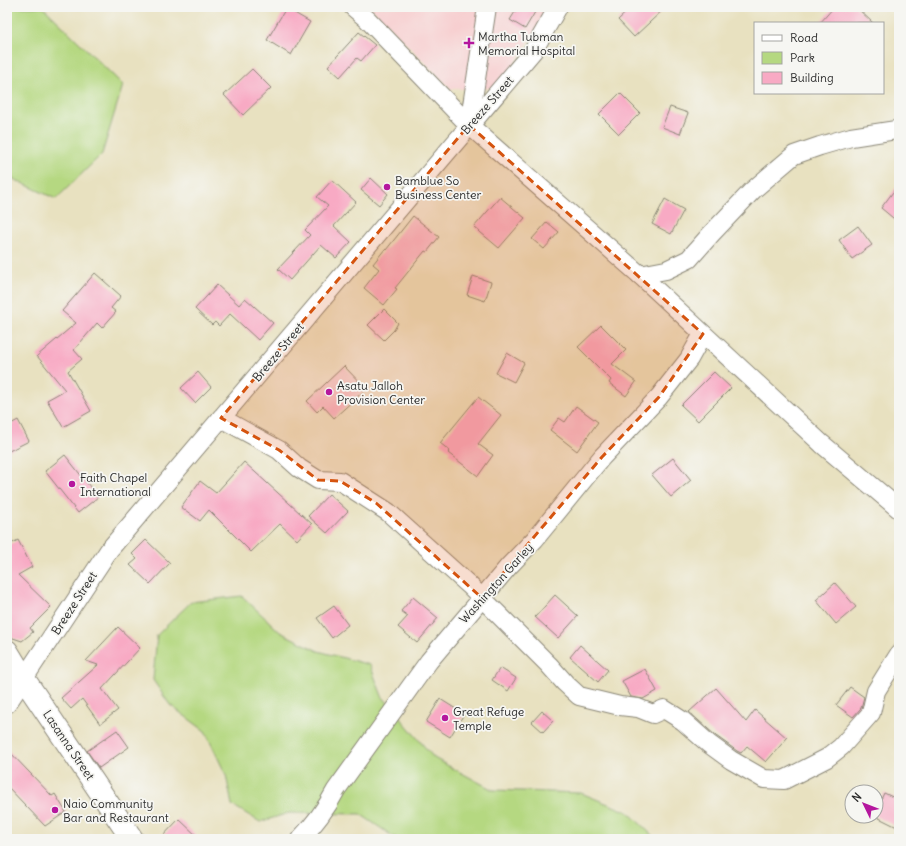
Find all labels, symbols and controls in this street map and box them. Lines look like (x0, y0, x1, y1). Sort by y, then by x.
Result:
legend (754, 22, 884, 94)
place label: Martha Tubman Memorial Hospital (478, 29, 575, 58)
text: Road (790, 30, 818, 45)
marker: Martha Tubman Memorial Hospital (463, 37, 475, 49)
text: Park (790, 50, 815, 65)
text: Building (790, 70, 834, 85)
street label: Breeze Street (458, 73, 516, 137)
place label: Bamblue So Business Center (395, 173, 481, 202)
marker: Bamblue So Business Center (382, 182, 392, 192)
street label: Breeze Street (249, 320, 307, 384)
place label: Asatu Jalloh Provision Center (337, 378, 425, 407)
marker: Asatu Jalloh Provision Center (324, 387, 334, 397)
place label: Faith Chapel International (80, 470, 151, 499)
marker: Faith Chapel International (67, 479, 77, 489)
street label: Washington Garley (456, 540, 536, 626)
street label: Breeze Street (48, 569, 100, 637)
place label: Great Refuge Temple (453, 704, 524, 733)
street label: Lasanna Street (40, 707, 98, 783)
marker: Great Refuge Temple (440, 713, 450, 723)
north arrow (844, 784, 884, 824)
text: N (849, 790, 864, 805)
place label: Naio Community Bar and Restaurant (63, 796, 169, 825)
marker: Naio Community Bar and Restaurant (50, 805, 60, 815)

